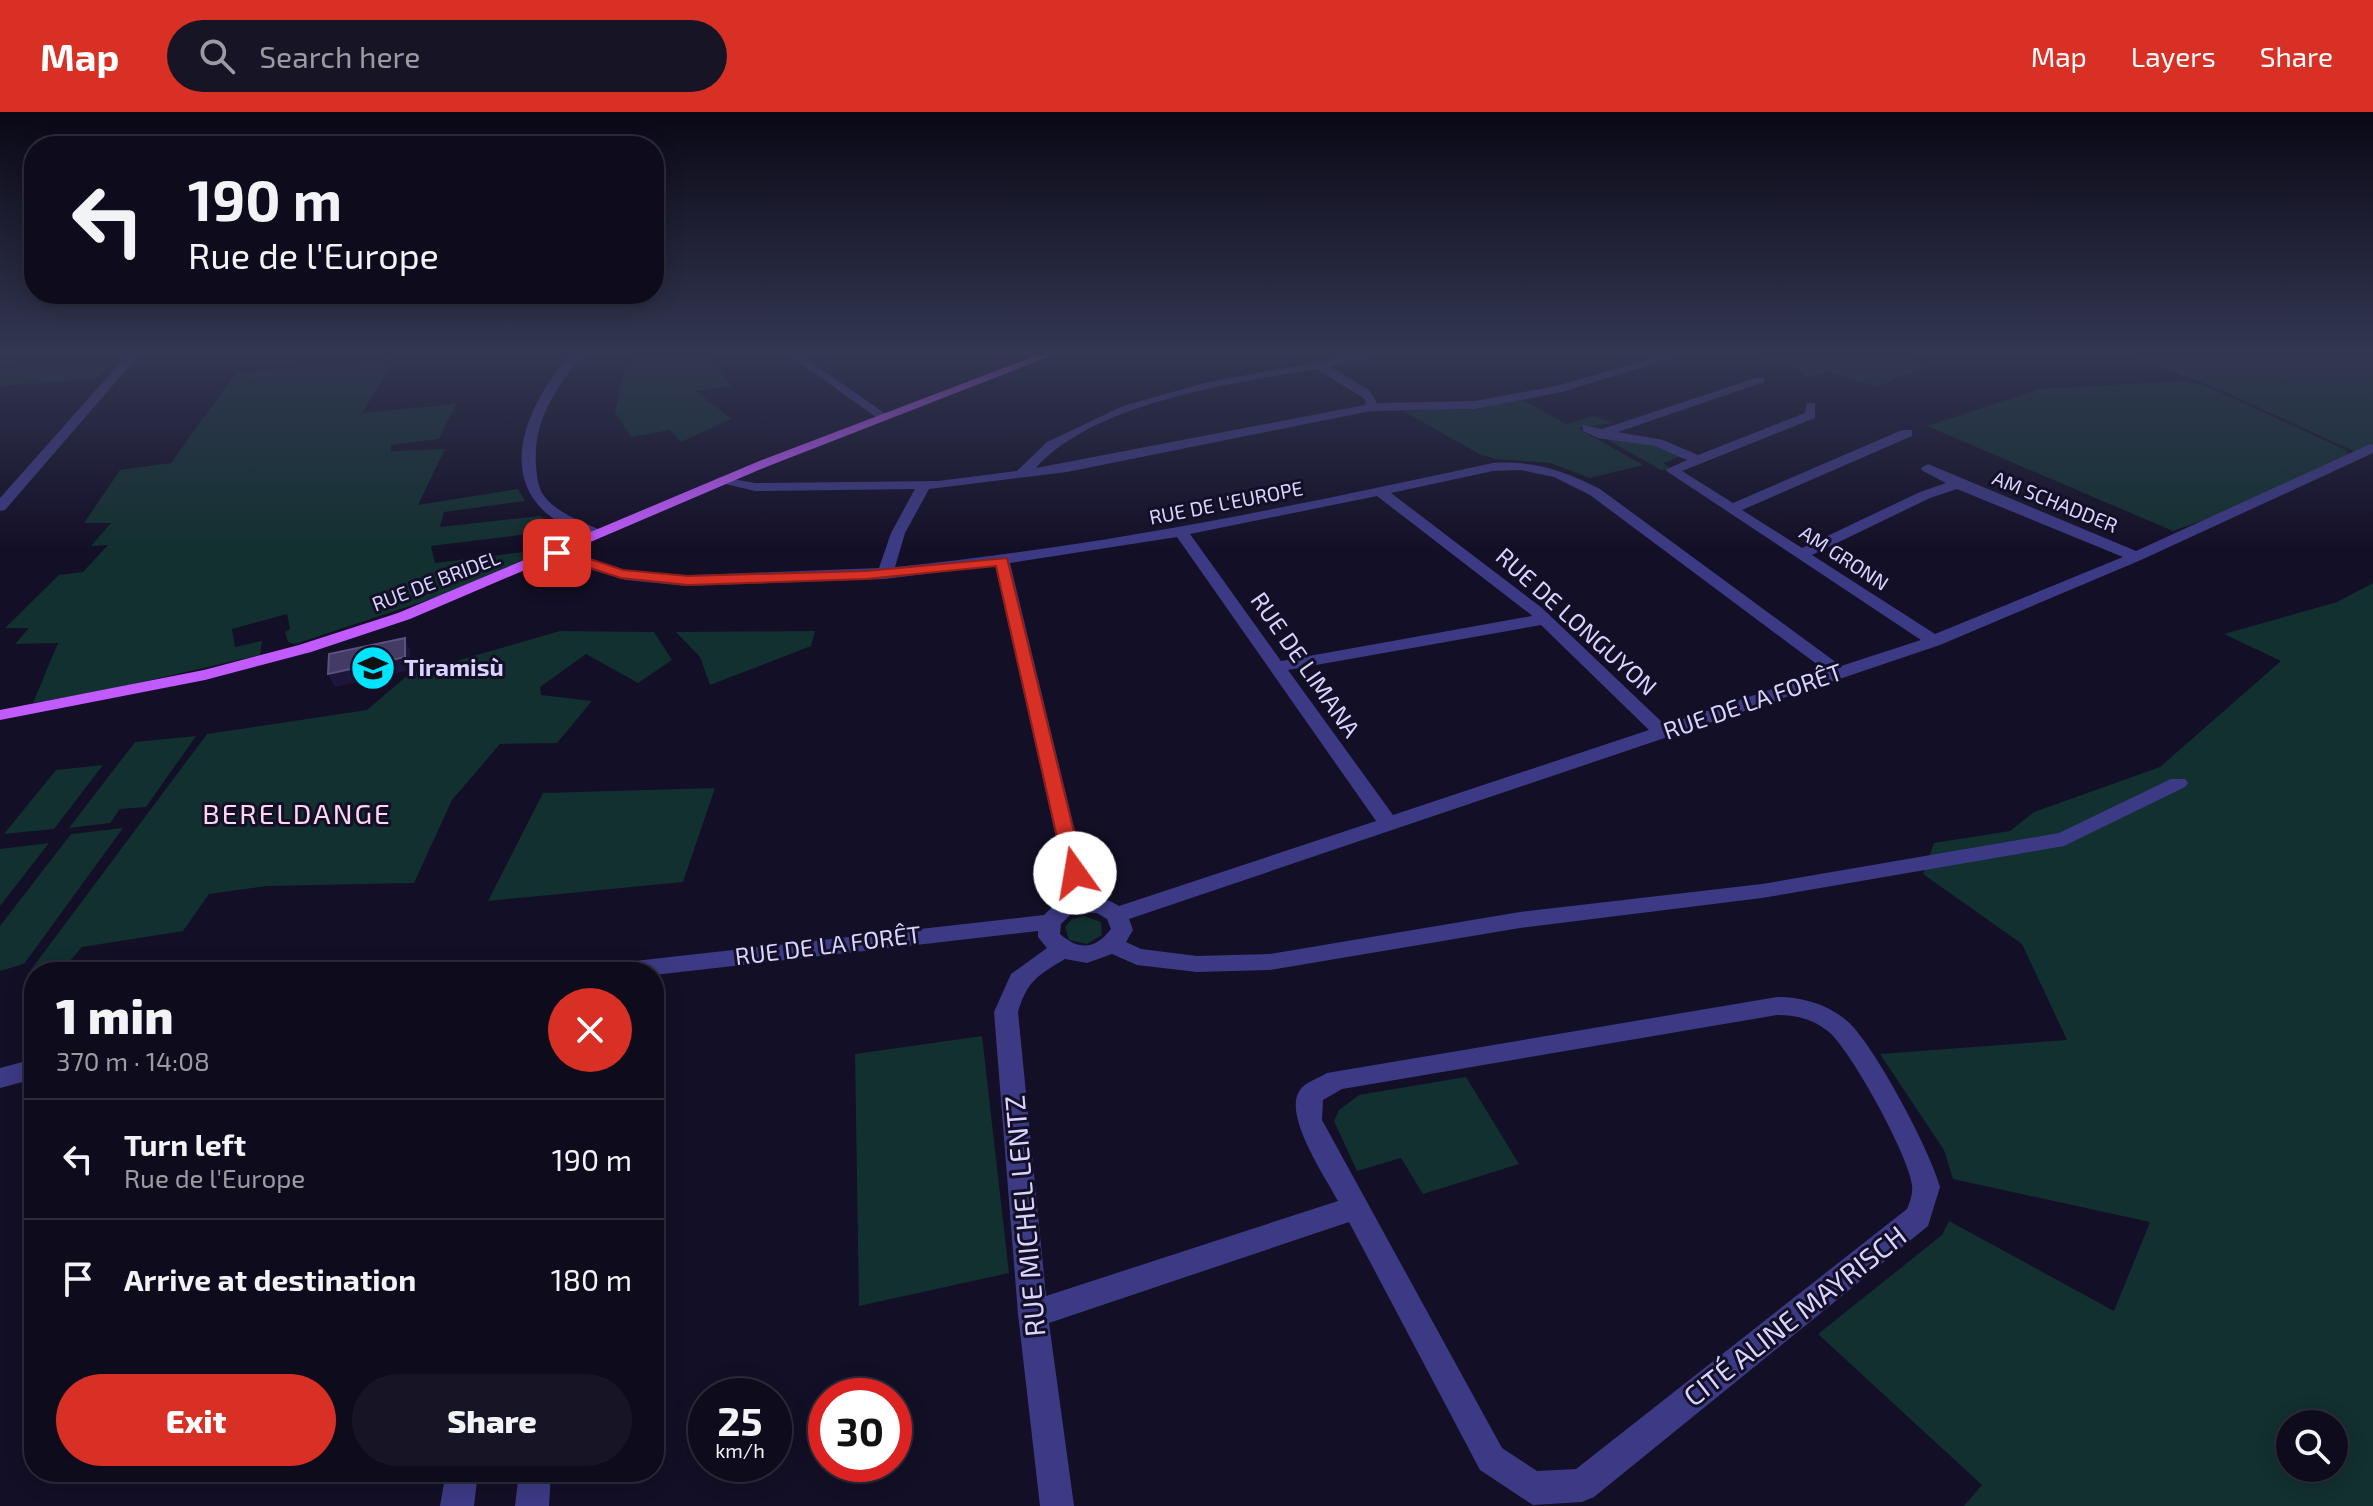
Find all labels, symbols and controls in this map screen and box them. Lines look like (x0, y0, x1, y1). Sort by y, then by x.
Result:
search box (167, 20, 727, 92)
text: Map (40, 33, 119, 79)
icon: search (195, 34, 239, 78)
text: Search here (259, 38, 420, 74)
text: Map (2031, 39, 2087, 73)
text: Layers (2131, 39, 2216, 73)
text: Share (2260, 39, 2333, 73)
text: 190 m (188, 165, 342, 232)
icon: left (56, 168, 160, 272)
text: Rue de l'Europe (188, 233, 439, 276)
street label: AM SCHADDER (1989, 465, 2122, 537)
street label: RUE DE L'EUROPE (1147, 475, 1305, 529)
pin (523, 519, 591, 587)
street label: AM GRONN (1796, 520, 1893, 595)
icon: arrive (535, 531, 579, 575)
street label: RUE DE LONGUYON (1491, 541, 1663, 701)
street label: RUE DE BRIDEL (368, 545, 503, 615)
street label: RUE DE LIMANA (1245, 586, 1367, 742)
school or university icon: Tiramisù (349, 644, 397, 692)
place label: Tiramisù (404, 652, 504, 681)
street label: RUE DE LA FORÊT (1659, 656, 1846, 745)
district label: BERELDANGE (202, 796, 392, 830)
position arrow (1033, 831, 1117, 915)
street label: RUE DE LA FORÊT (733, 919, 923, 970)
text: 1 min (56, 986, 174, 1044)
button: close (548, 988, 632, 1072)
text: 370 m · 14:08 (56, 1045, 210, 1076)
street label: RUE MICHEL LENTZ (997, 1094, 1051, 1338)
text: Turn left (124, 1126, 246, 1162)
icon: left (56, 1137, 100, 1181)
text: 190 m (552, 1141, 632, 1177)
text: Rue de l'Europe (124, 1162, 305, 1193)
street label: CITÉ ALINE MAYRISCH (1676, 1218, 1912, 1413)
icon: arrive (56, 1257, 100, 1301)
text: Arrive at destination (124, 1261, 416, 1297)
text: 180 m (551, 1261, 632, 1297)
button: Exit (56, 1374, 336, 1466)
button: Share (352, 1374, 632, 1466)
speed limit sign: 30 (808, 1378, 912, 1482)
text: 25 (717, 1396, 763, 1444)
map controls (2276, 1410, 2348, 1482)
button: search (2276, 1410, 2348, 1482)
text: km/h (715, 1438, 765, 1462)

